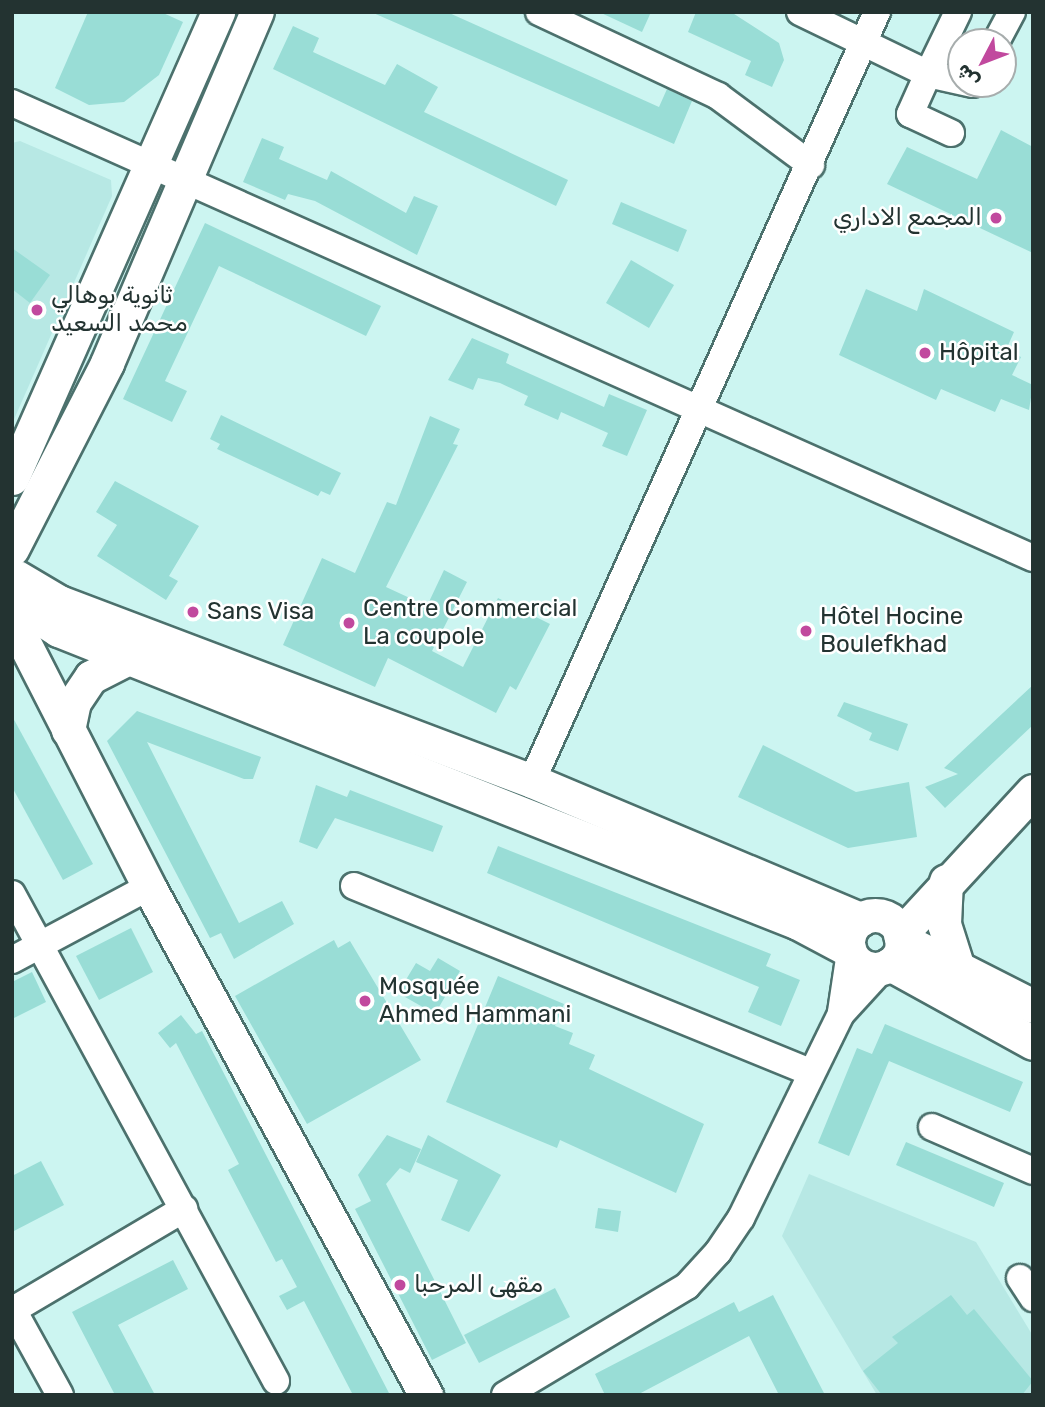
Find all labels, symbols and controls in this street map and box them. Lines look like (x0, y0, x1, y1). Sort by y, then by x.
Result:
north arrow (947, 28, 1017, 98)
text: ش (951, 59, 984, 93)
place label: المجمع الاداري (833, 204, 982, 232)
marker: المجمع الاداري (988, 210, 1004, 226)
place label: ثانوية بوهالي محمد السعيد (51, 282, 188, 338)
marker: ثانوية بوهالي محمد السعيد (29, 302, 45, 318)
place label: Hôpital (939, 339, 1018, 367)
marker: Hôpital (917, 345, 933, 361)
place label: Centre Commercial La coupole (363, 595, 577, 651)
place label: Sans Visa (207, 598, 315, 626)
place label: Hôtel Hocine Boulefkhad (820, 603, 963, 659)
marker: Sans Visa (185, 604, 201, 620)
marker: Centre Commercial La coupole (341, 615, 357, 631)
marker: Hôtel Hocine Boulefkhad (798, 623, 814, 639)
place label: Mosquée Ahmed Hammani (379, 973, 571, 1029)
marker: Mosquée Ahmed Hammani (357, 993, 373, 1009)
place label: مقهى المرحبا (414, 1271, 543, 1299)
marker: مقهى المرحبا (392, 1277, 408, 1293)

